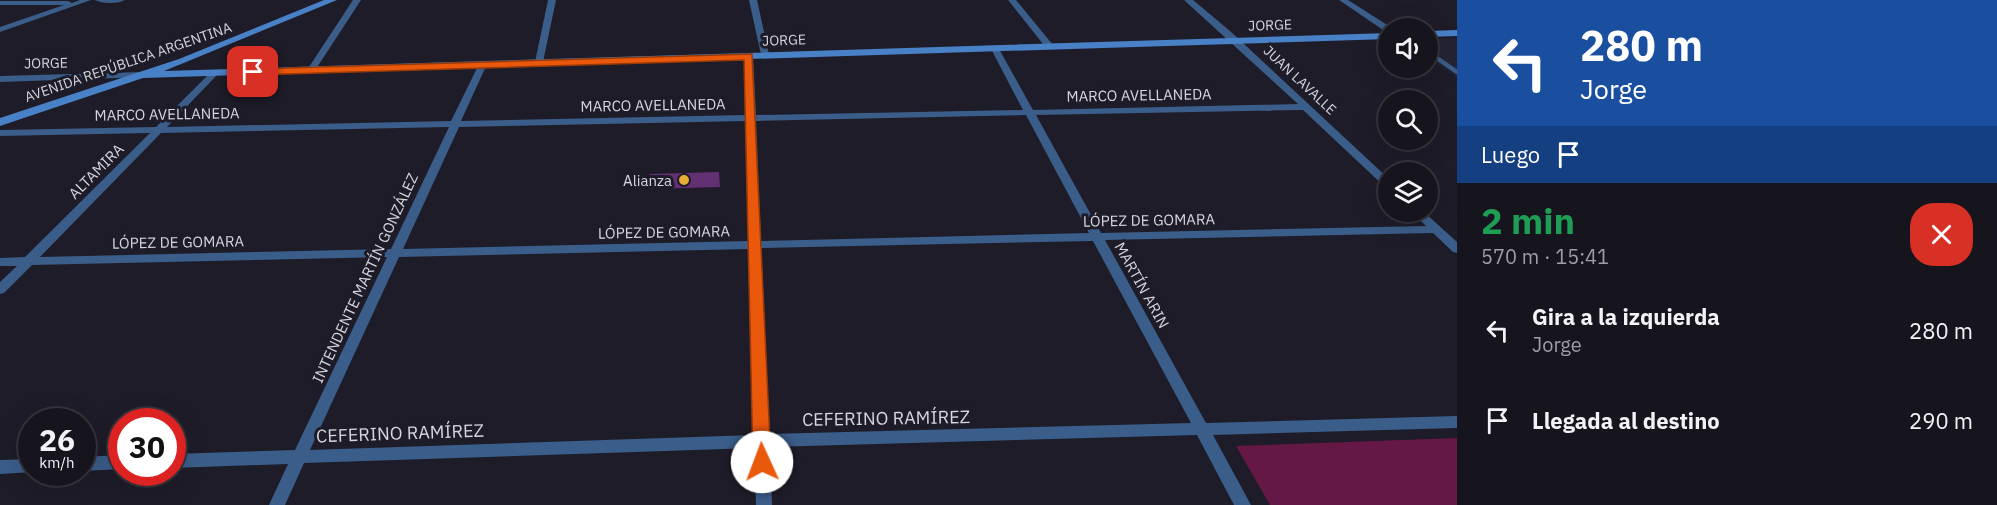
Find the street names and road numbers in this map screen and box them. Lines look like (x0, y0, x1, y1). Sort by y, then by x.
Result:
street label: JORGE (1248, 15, 1292, 35)
street label: AVENIDA REPÚBLICA ARGENTINA (22, 17, 234, 106)
street label: JORGE (762, 30, 806, 50)
street label: JUAN LAVALLE (1260, 42, 1340, 118)
street label: JORGE (24, 54, 68, 72)
street label: MARCO AVELLANEDA (1066, 84, 1212, 106)
street label: MARCO AVELLANEDA (580, 94, 726, 116)
street label: MARCO AVELLANEDA (94, 103, 240, 125)
street label: ALTAMIRA (64, 139, 128, 203)
street label: INTENDENTE MARTÍN GONZÁLEZ (308, 170, 422, 386)
street label: LÓPEZ DE GOMARA (1083, 209, 1216, 231)
street label: LÓPEZ DE GOMARA (598, 221, 731, 243)
street label: LÓPEZ DE GOMARA (112, 231, 245, 253)
street label: MARTÍN ARIN (1111, 239, 1173, 331)
street label: CEFERINO RAMÍREZ (802, 405, 970, 431)
street label: CEFERINO RAMÍREZ (316, 419, 484, 447)

